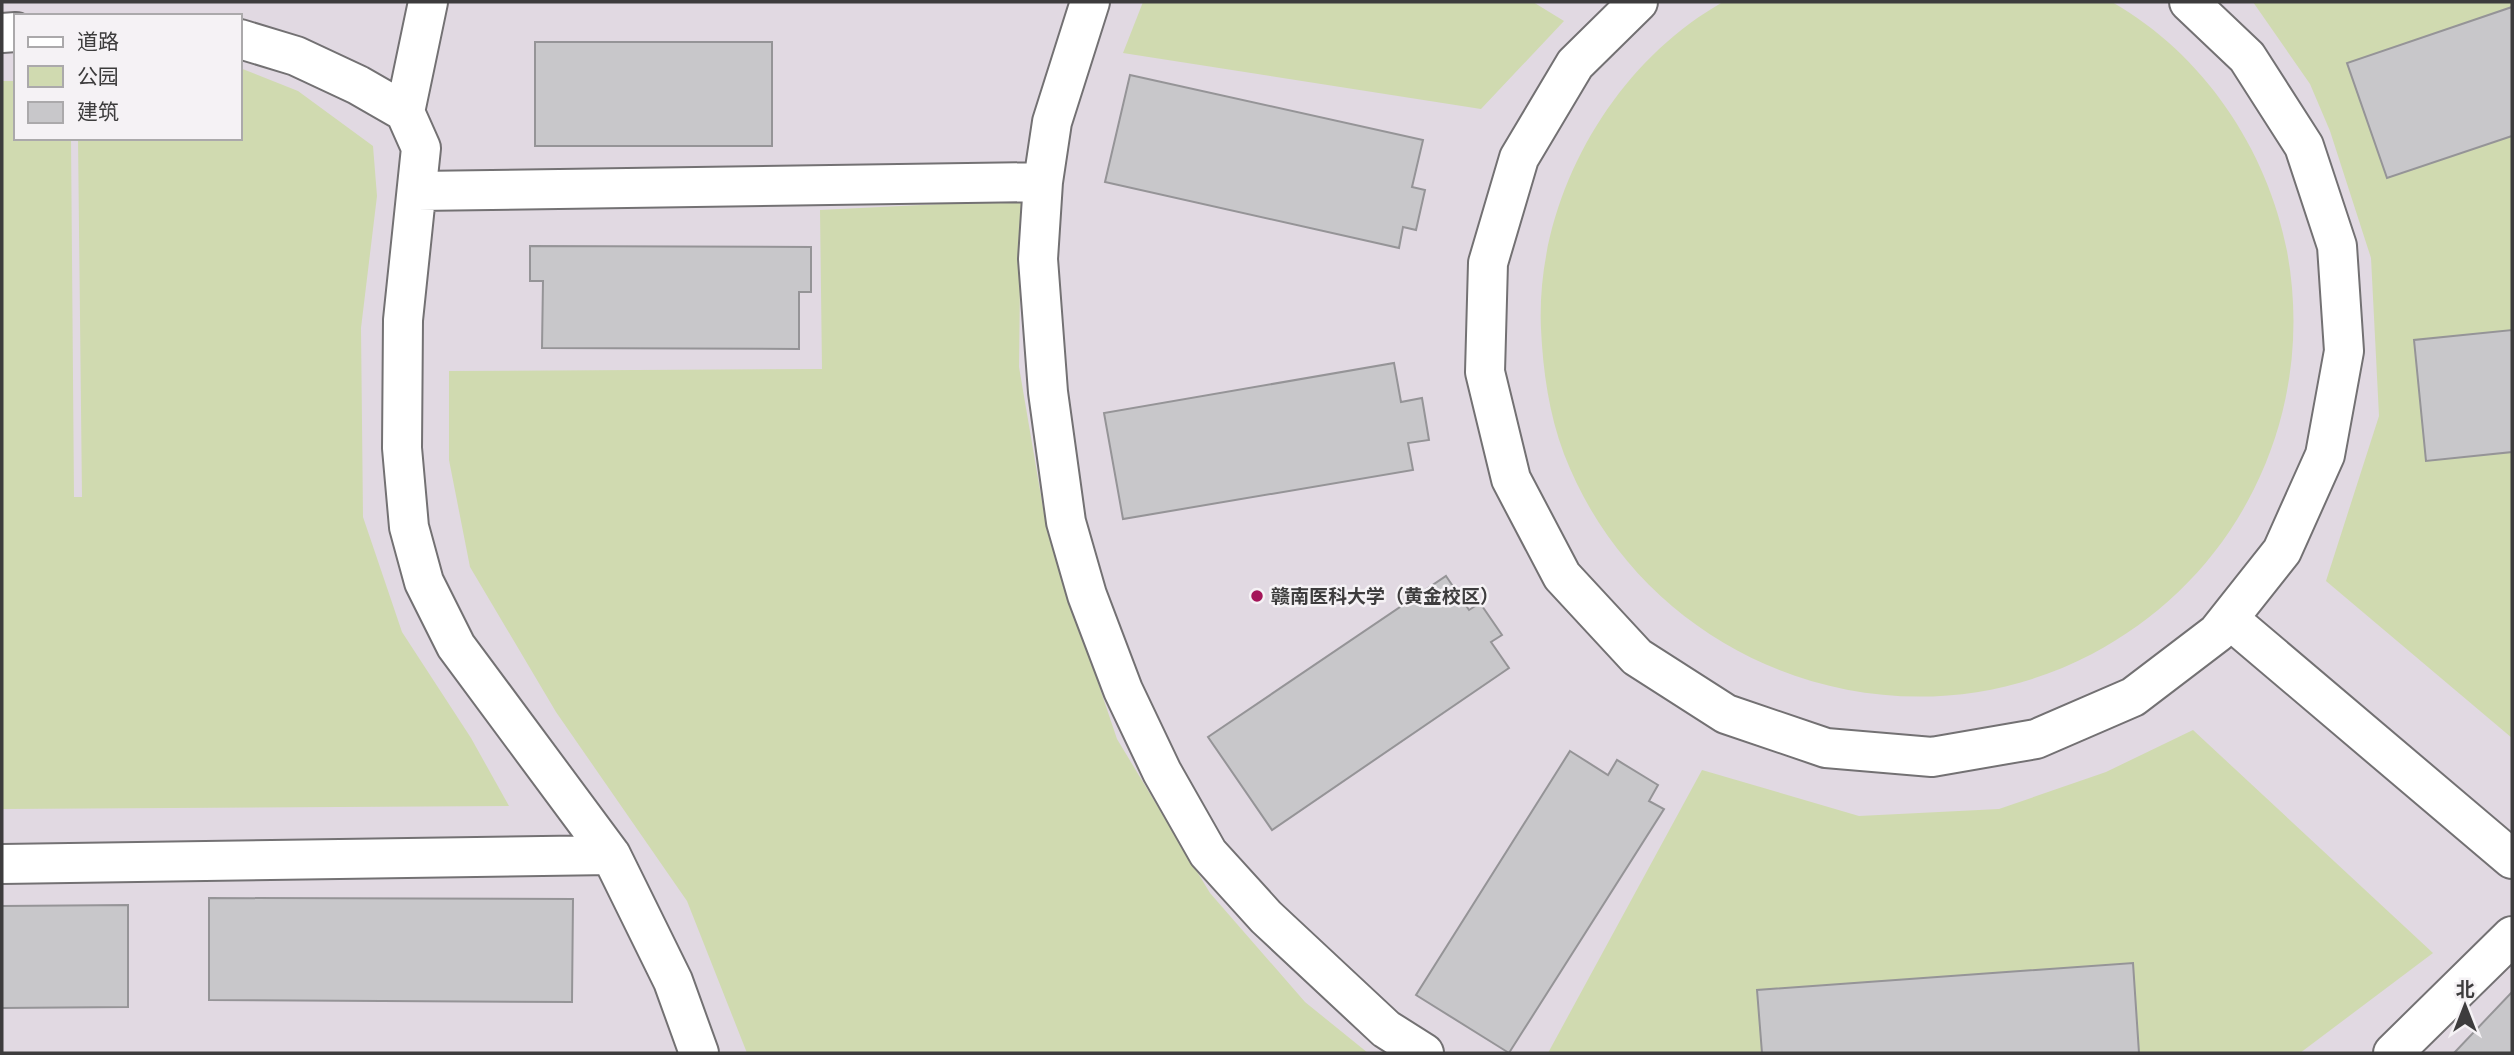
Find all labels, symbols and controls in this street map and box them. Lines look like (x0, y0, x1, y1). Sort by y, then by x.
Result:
legend (14, 14, 242, 140)
text: 道路 (77, 29, 119, 54)
text: 公园 (77, 64, 119, 89)
text: 建筑 (77, 99, 119, 124)
place label: 赣南医科大学（黄金校区） (1271, 585, 1499, 608)
marker: 赣南医科大学（黄金校区） (1249, 588, 1265, 604)
north arrow (2430, 971, 2500, 1041)
text: 北 (2455, 978, 2475, 1001)

